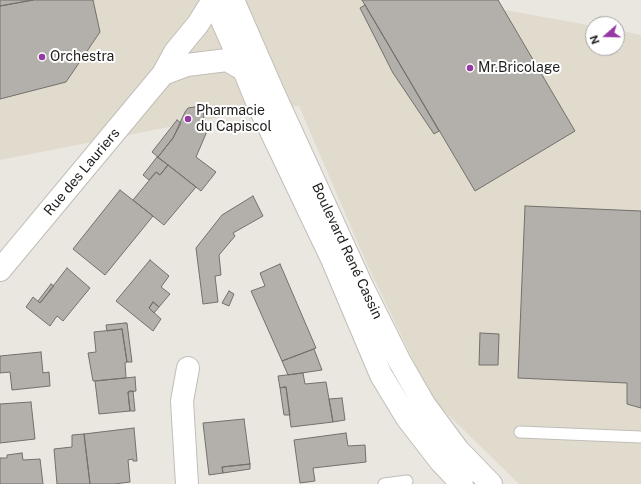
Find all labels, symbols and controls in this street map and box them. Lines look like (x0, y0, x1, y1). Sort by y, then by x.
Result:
north arrow (585, 16, 625, 56)
text: N (588, 34, 602, 46)
place label: Orchestra (50, 49, 114, 65)
marker: Orchestra (37, 52, 47, 62)
place label: Mr.Bricolage (478, 60, 560, 76)
marker: Mr.Bricolage (465, 63, 475, 73)
place label: Pharmacie du Capiscol (196, 103, 272, 136)
marker: Pharmacie du Capiscol (183, 114, 193, 124)
street label: Rue des Lauriers (41, 125, 123, 219)
street label: Boulevard René Cassin (308, 180, 386, 322)

